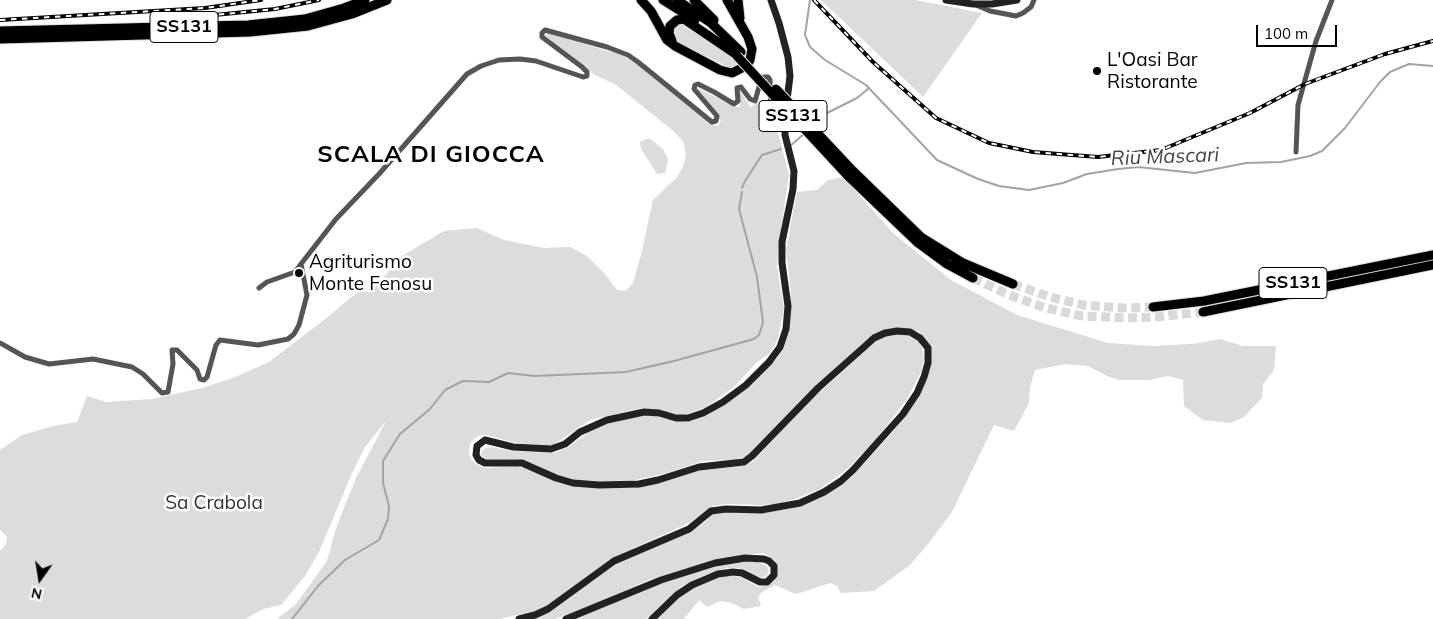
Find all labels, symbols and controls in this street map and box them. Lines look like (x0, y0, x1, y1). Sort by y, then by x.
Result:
road number: SS131 (150, 12, 218, 42)
scale bar (1258, 15, 1339, 47)
text: 100 m (1264, 24, 1308, 43)
place label: L'Oasi Bar Ristorante (1107, 49, 1198, 93)
marker: L'Oasi Bar Ristorante (1091, 65, 1103, 77)
road number: SS131 (759, 100, 827, 132)
district label: SCALA DI GIOCCA (315, 141, 547, 169)
water label: Riu Mascari (1110, 143, 1220, 171)
place label: Agriturismo Monte Fenosu (309, 251, 432, 295)
marker: Agriturismo Monte Fenosu (293, 267, 305, 279)
road number: SS131 (1259, 268, 1327, 298)
park label: Sa Crabola (165, 492, 263, 514)
north arrow (15, 554, 65, 604)
text: N (29, 584, 44, 604)

